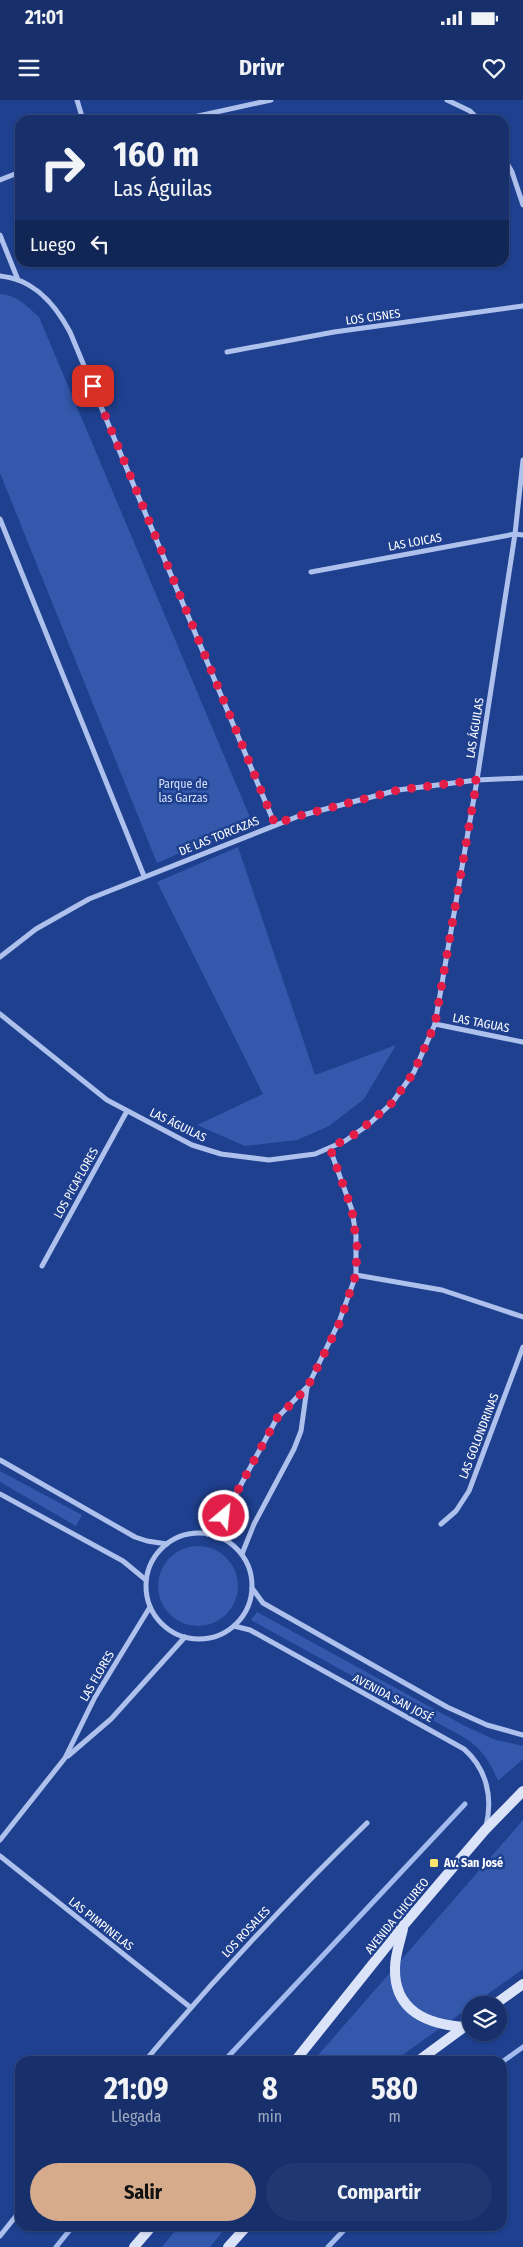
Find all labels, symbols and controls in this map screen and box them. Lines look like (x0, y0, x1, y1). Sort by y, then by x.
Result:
text: 21:01 (25, 6, 64, 29)
icon: menu (15, 54, 43, 82)
text: Drivr (239, 54, 284, 81)
icon: heart (480, 54, 508, 82)
text: 160 m (113, 133, 199, 175)
icon: right (30, 135, 95, 200)
text: Las Águilas (113, 175, 212, 202)
icon: left (86, 230, 114, 258)
text: Luego (30, 233, 76, 256)
street label: LOS CISNES (345, 306, 401, 328)
pin (72, 365, 114, 407)
icon: arrive (79, 372, 107, 400)
street label: LAS LOICAS (387, 530, 443, 554)
street label: LAS ÁGUILAS (462, 696, 487, 759)
park label: Parque de las Garzas (158, 777, 208, 805)
street label: DE LAS TORCAZAS (177, 814, 261, 858)
street label: LAS TAGUAS (451, 1011, 511, 1035)
street label: LAS ÁGUILAS (147, 1104, 209, 1145)
street label: LOS PICAFLORES (51, 1145, 101, 1221)
street label: LAS GOLONDRINAS (456, 1391, 502, 1481)
position arrow (197, 1489, 249, 1541)
street label: LAS FLORES (77, 1648, 117, 1704)
street label: AVENIDA SAN JOSÉ (350, 1670, 436, 1725)
place label: Av. San José (443, 1856, 503, 1870)
marker: Av. San José (428, 1857, 440, 1869)
street label: AVENIDA CHICUREO (362, 1875, 432, 1957)
street label: LAS PIMPINELAS (66, 1894, 136, 1954)
street label: LOS ROSALES (219, 1904, 273, 1960)
map controls (462, 1996, 507, 2041)
button: layers (462, 1996, 507, 2041)
text: 21:09 (104, 2071, 169, 2107)
text: 8 (262, 2071, 278, 2107)
text: 580 (371, 2071, 418, 2107)
text: Llegada (111, 2107, 161, 2126)
text: min (257, 2107, 282, 2126)
text: m (388, 2107, 401, 2126)
button: Salir (30, 2163, 256, 2221)
button: Compartir (266, 2163, 492, 2221)

